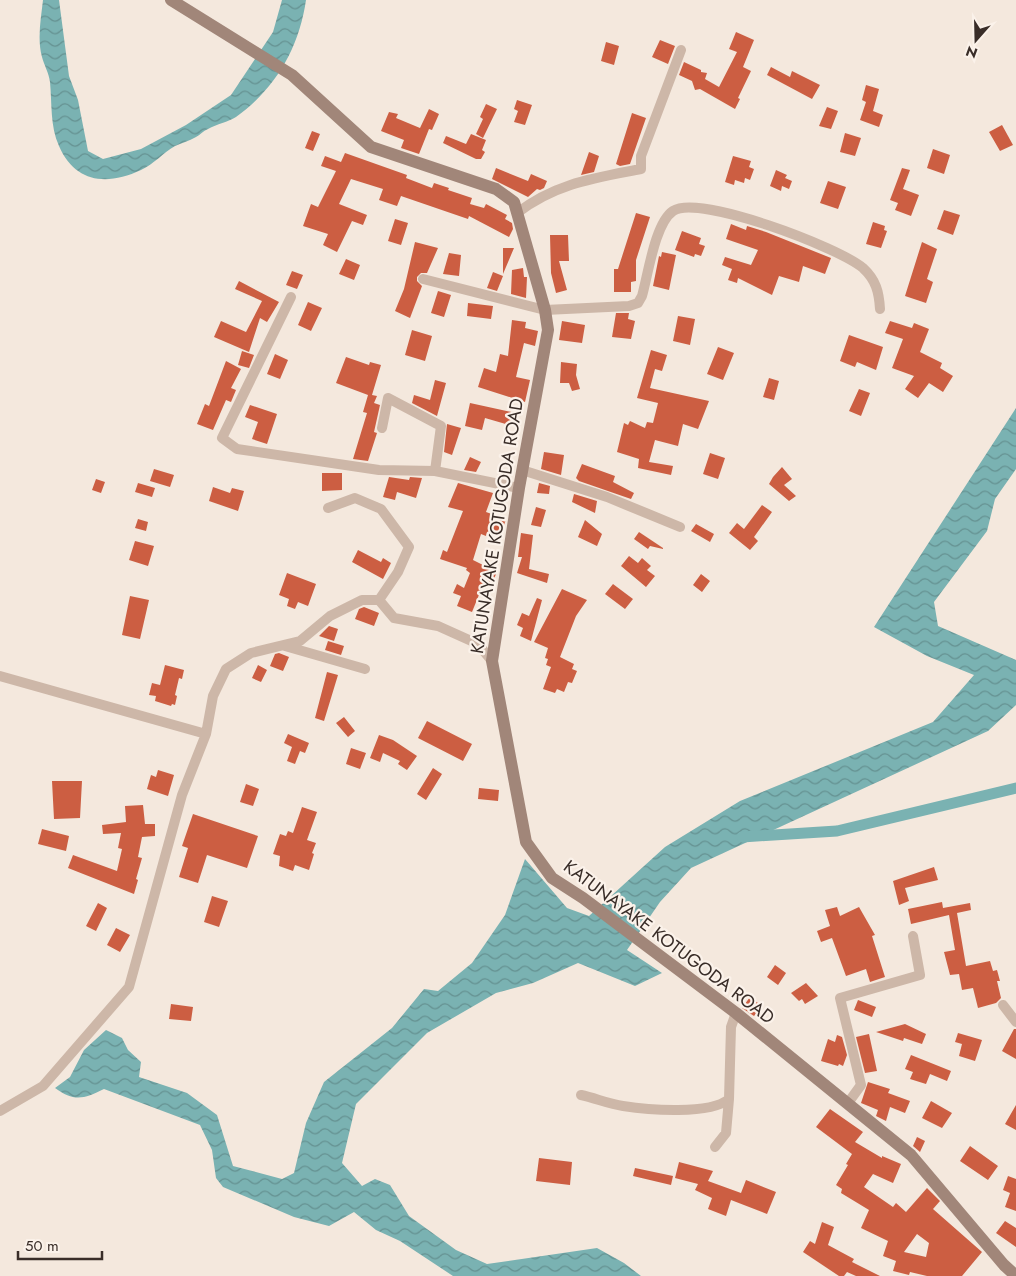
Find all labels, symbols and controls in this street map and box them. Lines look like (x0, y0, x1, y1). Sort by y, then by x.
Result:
north arrow (951, 15, 1001, 65)
text: N (963, 41, 980, 64)
street label: KATUNAYAKE KOTUGODA ROAD (464, 396, 530, 656)
street label: KATUNAYAKE KOTUGODA ROAD (558, 854, 780, 1030)
scale bar (18, 1228, 101, 1260)
text: 50 m (25, 1235, 59, 1257)

